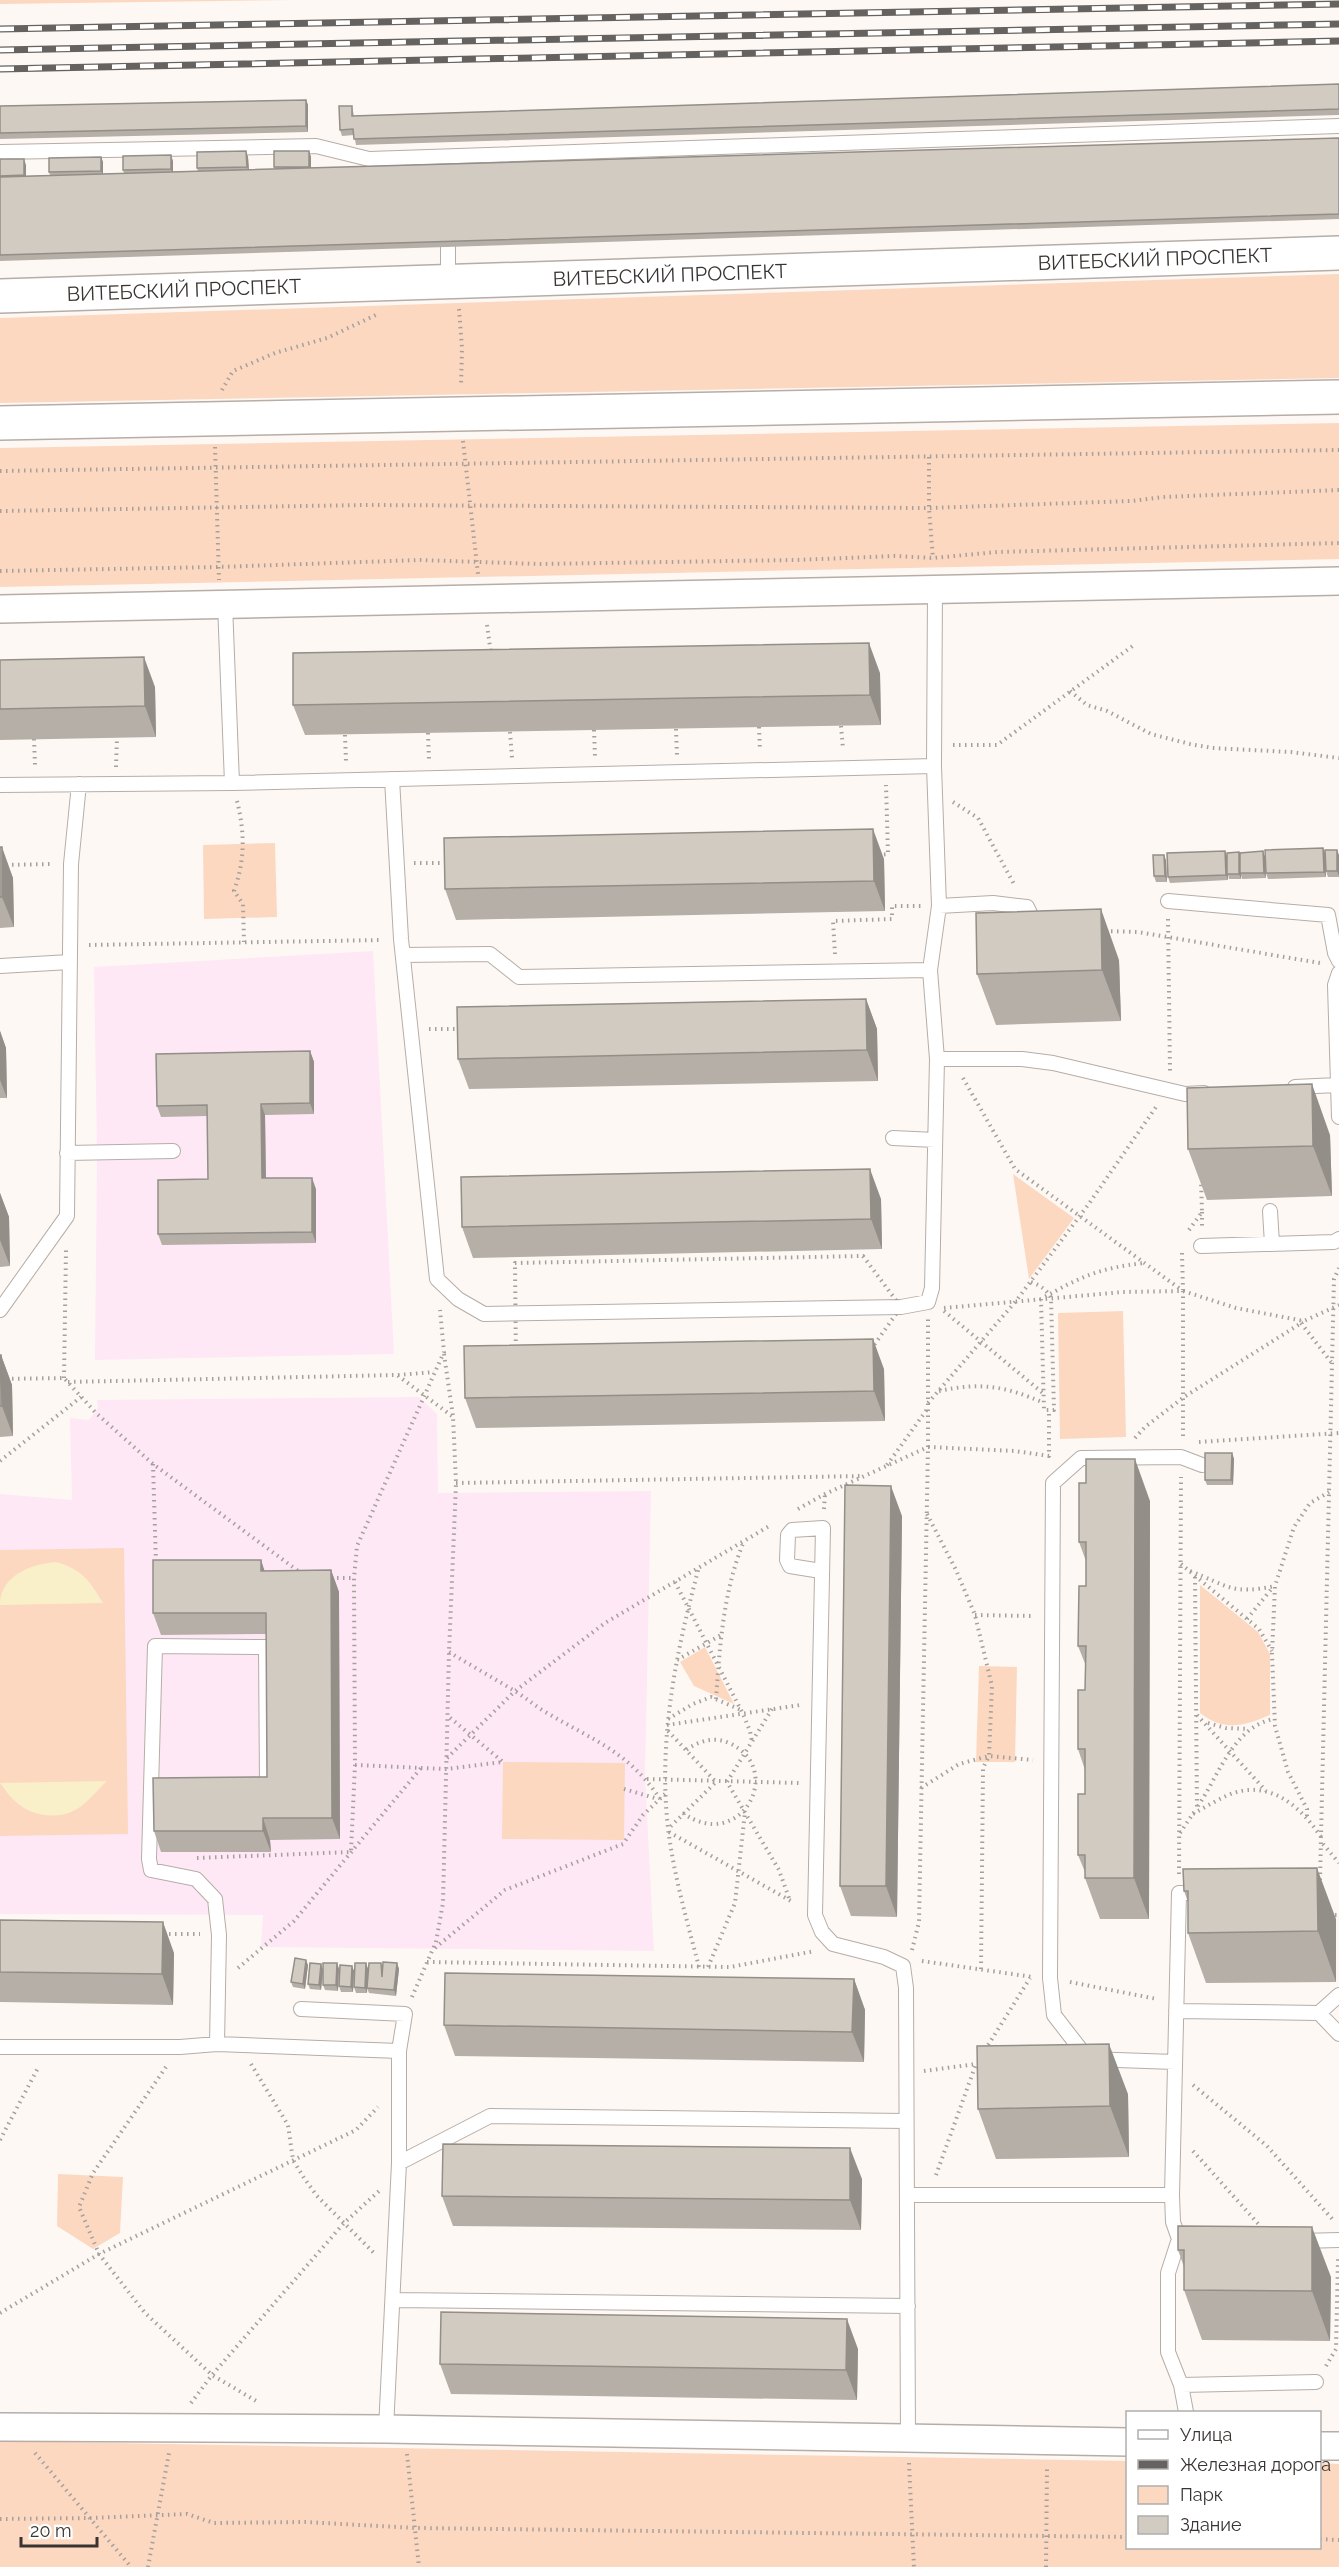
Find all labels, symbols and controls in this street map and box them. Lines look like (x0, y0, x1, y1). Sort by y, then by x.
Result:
street label: ВИТЕБСКИЙ ПРОСПЕКТ (1037, 243, 1273, 275)
street label: ВИТЕБСКИЙ ПРОСПЕКТ (552, 259, 788, 291)
street label: ВИТЕБСКИЙ ПРОСПЕКТ (66, 274, 302, 306)
legend (1126, 2411, 1321, 2549)
text: Улица (1180, 2424, 1232, 2445)
text: Железная дорога (1180, 2454, 1331, 2475)
text: Парк (1180, 2484, 1223, 2505)
scale bar (21, 2510, 98, 2548)
text: Здание (1180, 2514, 1242, 2535)
text: 20 m (30, 2520, 72, 2541)

